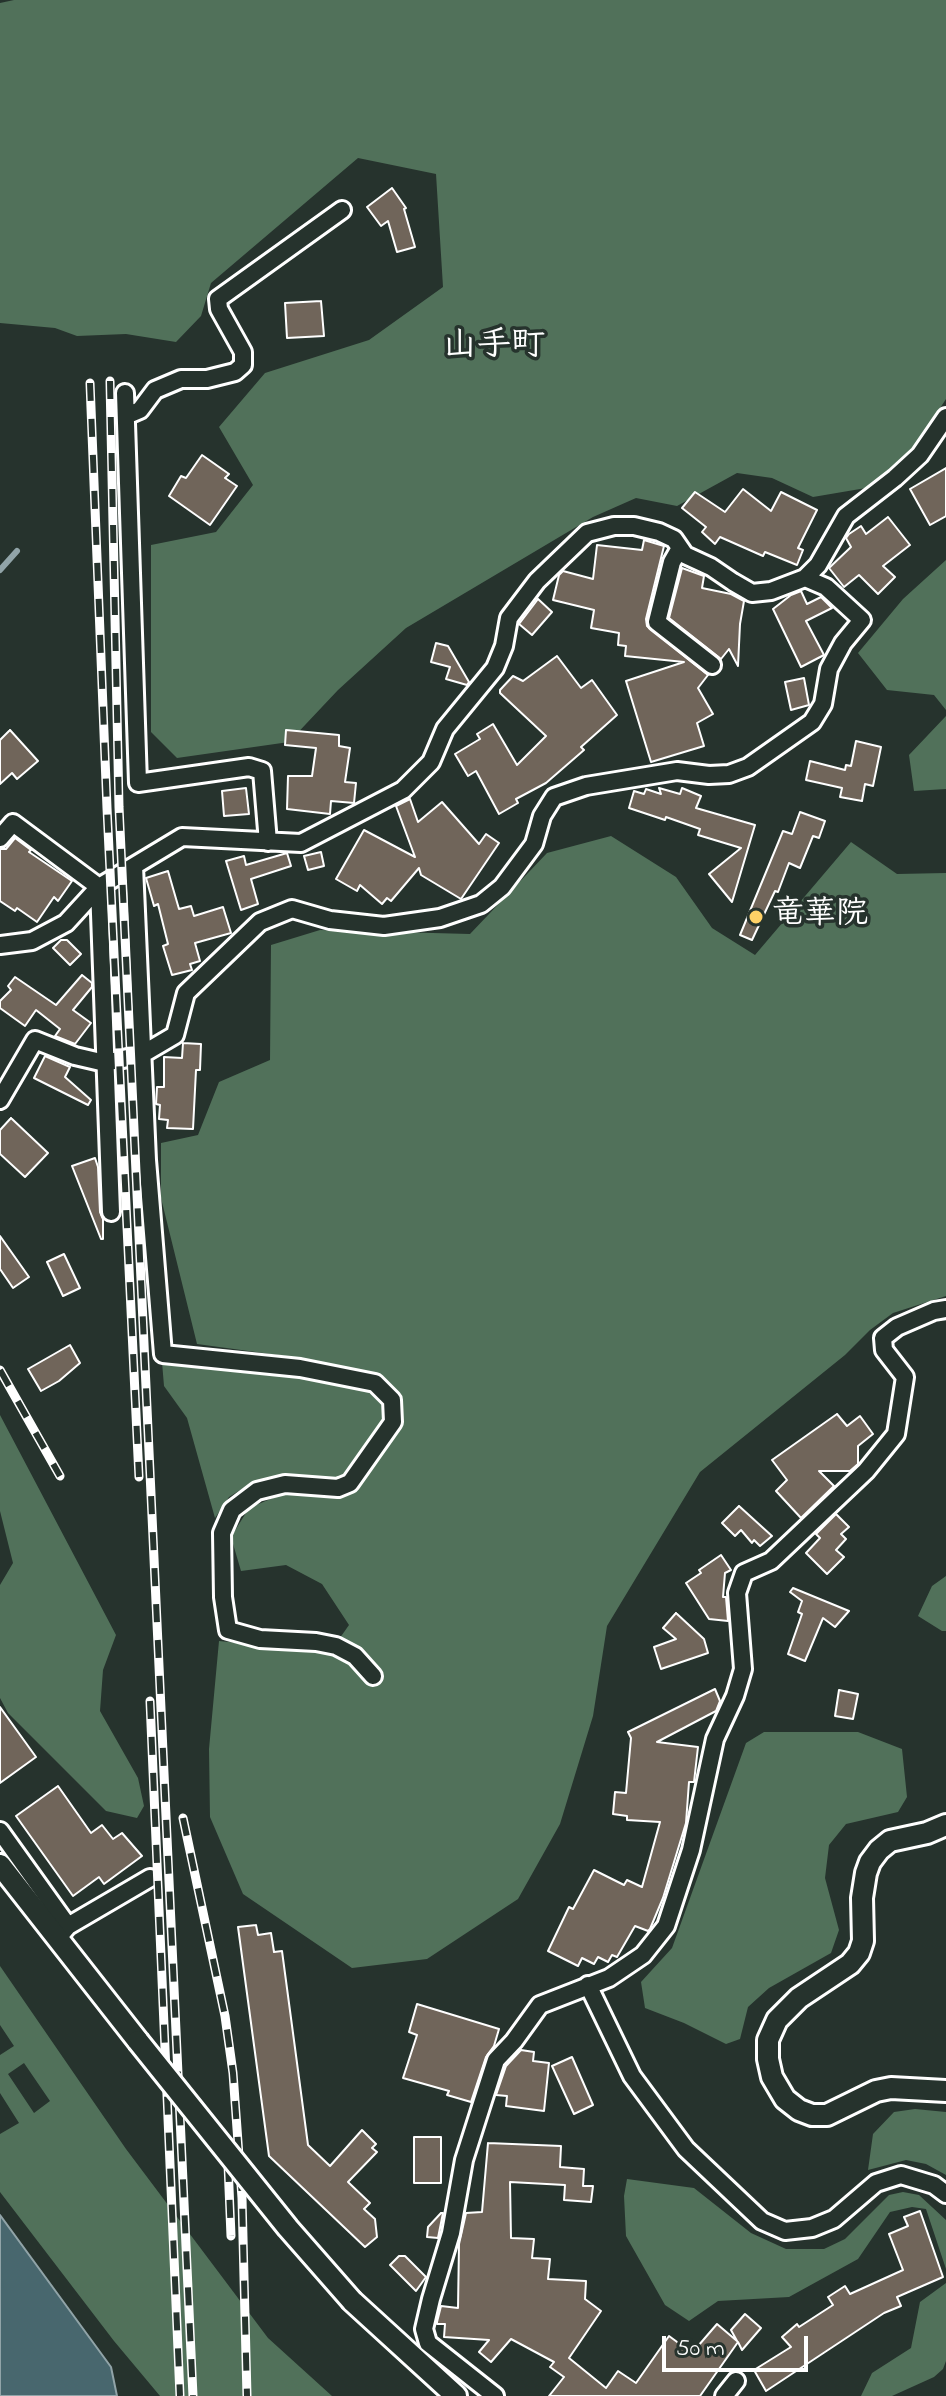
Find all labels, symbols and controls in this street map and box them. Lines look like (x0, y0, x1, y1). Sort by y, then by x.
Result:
district label: 山手町 (443, 328, 545, 368)
place label: 竜華院 (772, 898, 868, 936)
marker: 竜華院 (747, 908, 765, 926)
scale bar (666, 2320, 812, 2370)
text: 50 m (676, 2332, 725, 2367)

